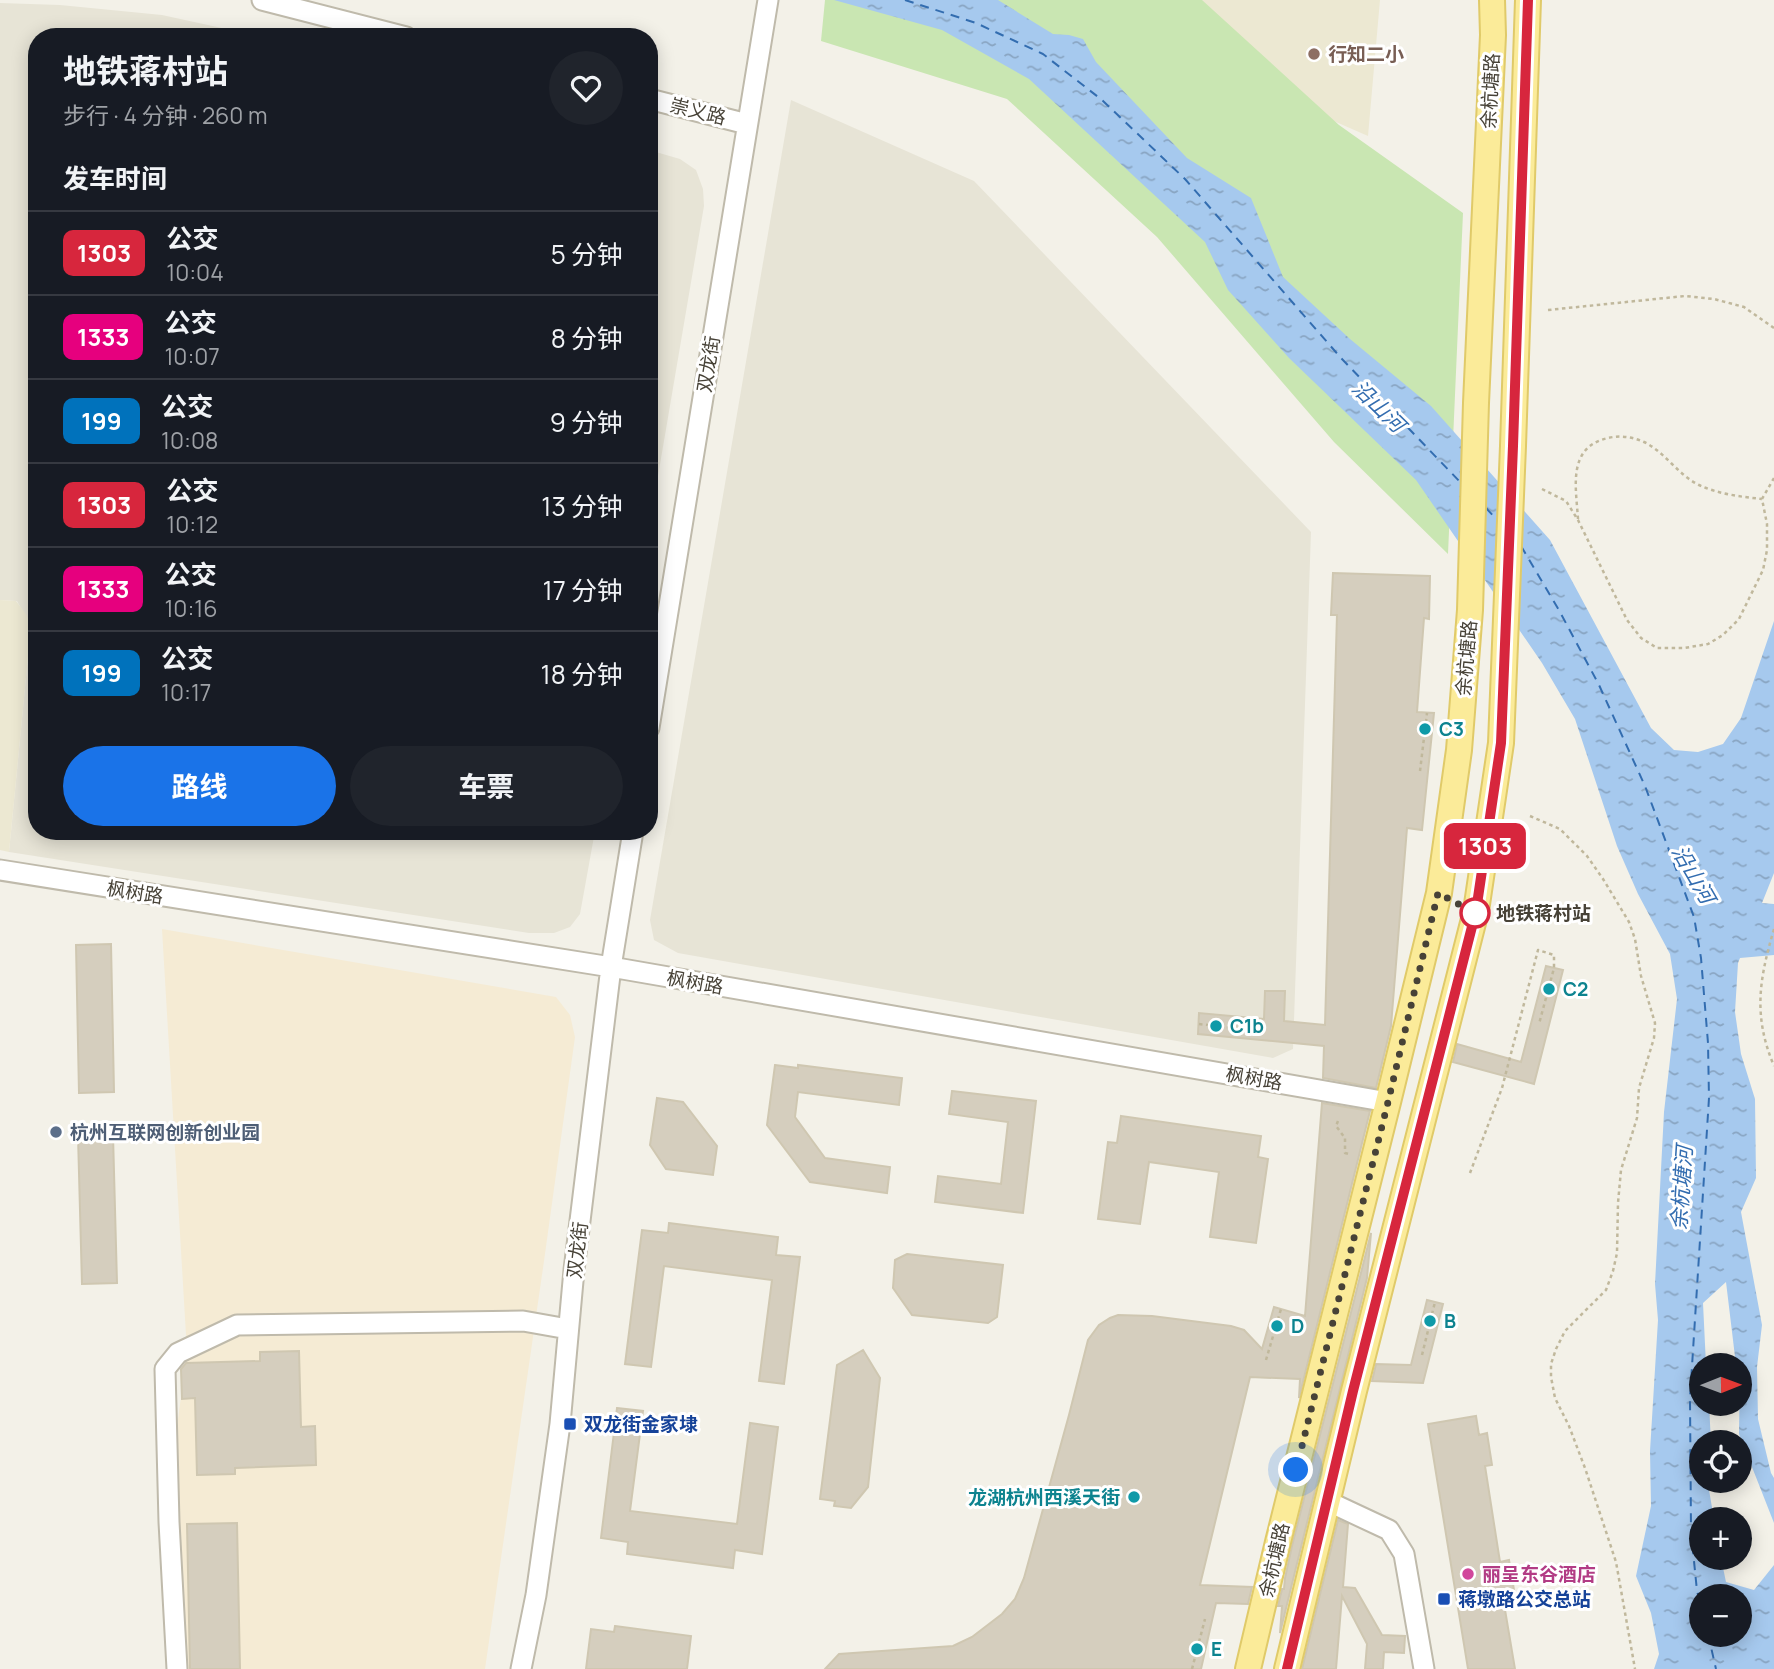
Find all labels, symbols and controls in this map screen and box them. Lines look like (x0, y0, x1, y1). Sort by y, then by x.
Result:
place label: 行知二小 (1328, 41, 1404, 67)
marker: 行知二小 (1306, 46, 1322, 62)
text: 地铁蒋村站 (63, 48, 228, 93)
button: heart (549, 51, 623, 125)
street label: 余杭塘路 (1475, 52, 1505, 130)
street label: 崇义路 (667, 91, 729, 131)
text: 步行 · 4 分钟 · 260 m (63, 99, 268, 131)
text: 发车时间 (63, 160, 167, 196)
text: 公交 (166, 220, 218, 256)
text: 1303 (77, 236, 131, 269)
text: 5 分钟 (551, 236, 623, 272)
text: 10:04 (166, 256, 224, 288)
text: 公交 (164, 304, 216, 340)
text: 1333 (77, 320, 129, 353)
text: 8 分钟 (551, 320, 623, 356)
street label: 双龙街 (691, 334, 725, 394)
text: 10:07 (164, 340, 220, 372)
water label: 沿山河 (1347, 374, 1414, 441)
text: 公交 (161, 388, 213, 424)
text: 199 (81, 404, 122, 437)
text: 9 分钟 (550, 404, 623, 440)
text: 10:08 (161, 424, 218, 456)
text: 公交 (166, 472, 218, 508)
text: 1303 (77, 488, 131, 521)
text: 13 分钟 (541, 488, 623, 524)
text: 10:12 (166, 508, 218, 540)
text: 公交 (164, 556, 216, 592)
text: 1333 (77, 572, 129, 605)
text: 17 分钟 (543, 572, 623, 608)
text: 10:16 (164, 592, 218, 624)
street label: 余杭塘路 (1450, 619, 1482, 697)
text: 公交 (161, 640, 213, 676)
text: 199 (81, 656, 122, 689)
text: 18 分钟 (541, 656, 623, 692)
text: 10:17 (161, 676, 211, 708)
place label: C3 (1439, 716, 1464, 742)
marker: C3 (1417, 721, 1433, 737)
button: 路线 (63, 746, 336, 826)
button: 车票 (350, 746, 623, 826)
line badge: 1303 (1436, 823, 1534, 869)
text: 1303 (1458, 829, 1512, 862)
water label: 沿山河 (1666, 840, 1724, 912)
street label: 枫树路 (105, 875, 165, 909)
marker: 地铁蒋村站 (1460, 898, 1490, 928)
place label: 地铁蒋村站 (1496, 900, 1591, 926)
street label: 枫树路 (665, 964, 725, 1000)
place label: C2 (1563, 976, 1588, 1002)
marker: C2 (1541, 981, 1557, 997)
place label: C1b (1230, 1013, 1264, 1039)
marker: C1b (1208, 1018, 1224, 1034)
street label: 枫树路 (1224, 1060, 1284, 1096)
place label: 杭州互联网创新创业园 (70, 1119, 260, 1145)
marker: 杭州互联网创新创业园 (48, 1124, 64, 1140)
water label: 余杭塘河 (1664, 1141, 1698, 1231)
street label: 双龙街 (561, 1220, 593, 1280)
place label: B (1444, 1308, 1456, 1334)
place label: D (1291, 1313, 1304, 1339)
marker: B (1422, 1313, 1438, 1329)
marker: D (1269, 1318, 1285, 1334)
north arrow (1689, 1353, 1752, 1416)
map controls (1689, 1353, 1752, 1647)
place label: 双龙街金家埭 (584, 1411, 698, 1437)
marker: 双龙街金家埭 (562, 1416, 578, 1432)
button: locate (1689, 1430, 1752, 1493)
your location (1278, 1452, 1313, 1487)
place label: 龙湖杭州西溪天街 (968, 1484, 1120, 1510)
marker: 龙湖杭州西溪天街 (1126, 1489, 1142, 1505)
button: + (1689, 1507, 1752, 1570)
street label: 余杭塘路 (1253, 1520, 1295, 1600)
place label: 丽呈东谷酒店 (1482, 1561, 1596, 1587)
marker: 丽呈东谷酒店 (1460, 1566, 1476, 1582)
button: − (1689, 1584, 1752, 1647)
place label: 蒋墩路公交总站 (1458, 1586, 1591, 1612)
marker: 蒋墩路公交总站 (1436, 1591, 1452, 1607)
place label: E (1211, 1636, 1222, 1662)
marker: E (1189, 1641, 1205, 1657)

